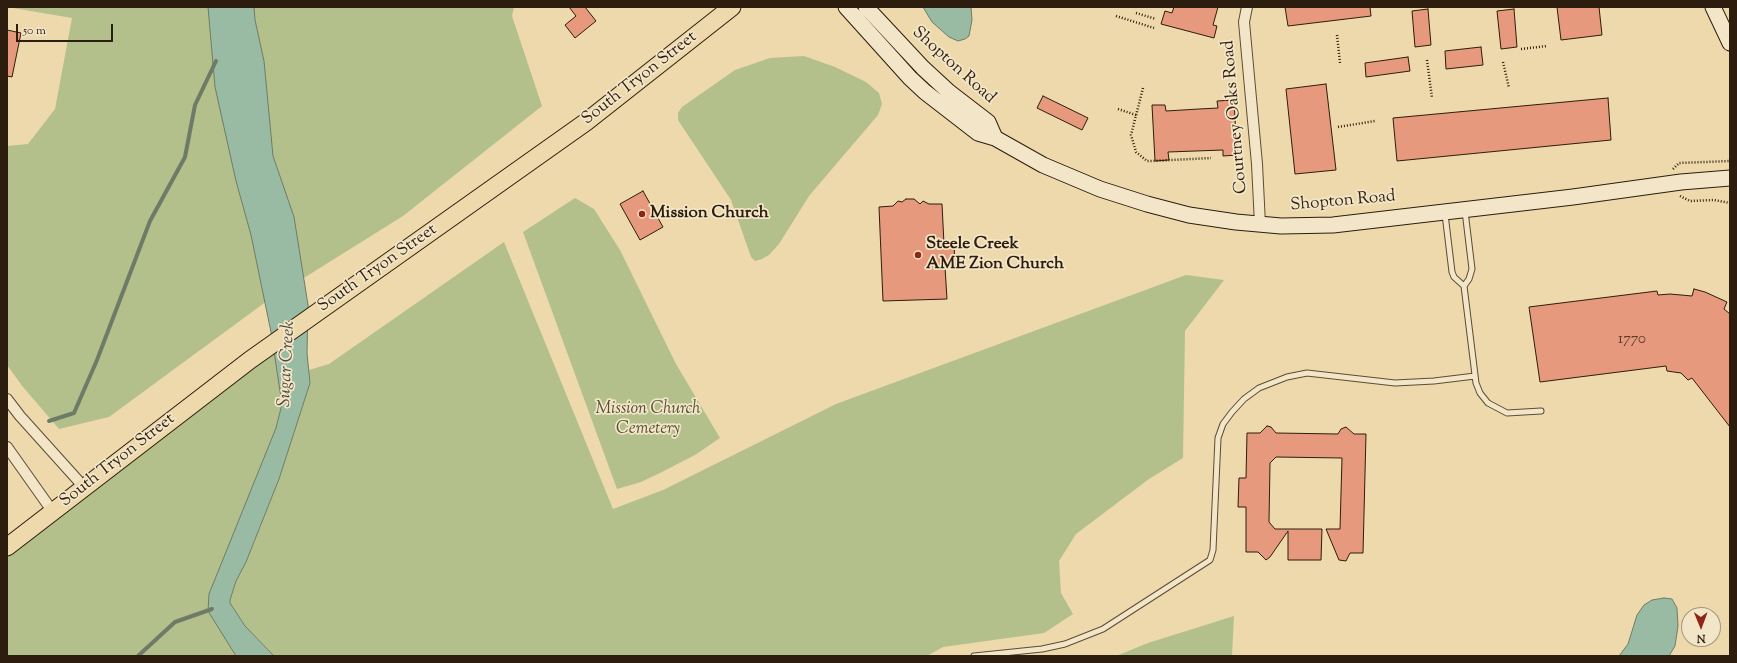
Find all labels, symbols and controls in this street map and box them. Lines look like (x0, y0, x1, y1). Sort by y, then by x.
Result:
scale bar (18, 16, 115, 42)
text: 50 m (23, 22, 46, 40)
street label: Shopton Road (907, 23, 999, 109)
street label: South Tryon Street (578, 28, 702, 130)
street label: Courtney Oaks Road (1219, 39, 1253, 195)
street label: Shopton Road (1290, 187, 1396, 217)
place label: Mission Church (650, 204, 769, 224)
marker: Mission Church (637, 209, 647, 219)
street label: South Tryon Street (315, 220, 441, 318)
place label: Steele Creek AME Zion Church (926, 235, 1064, 275)
marker: Steele Creek AME Zion Church (913, 250, 923, 260)
water label: Sugar Creek (275, 320, 301, 408)
house number: 1770 (1618, 331, 1646, 349)
park label: Mission Church Cemetery (595, 400, 701, 440)
street label: South Tryon Street (56, 410, 180, 512)
north arrow (1681, 607, 1721, 647)
text: N (1697, 630, 1706, 646)

